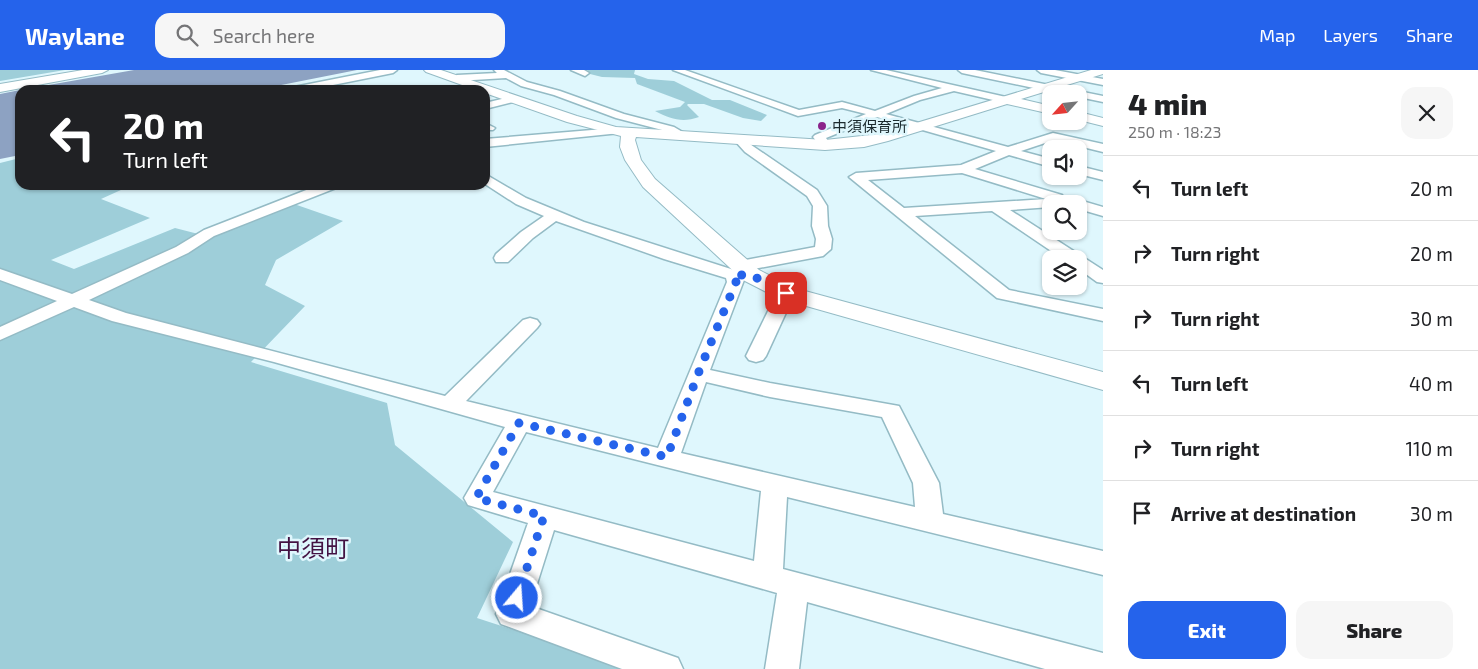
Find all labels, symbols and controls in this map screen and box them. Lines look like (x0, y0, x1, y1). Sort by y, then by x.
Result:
search box (155, 13, 505, 58)
text: Waylane (25, 21, 125, 50)
icon: search (173, 21, 201, 49)
text: Search here (213, 24, 315, 47)
text: Map (1259, 24, 1295, 46)
text: Layers (1323, 24, 1378, 46)
text: Share (1406, 24, 1453, 46)
north arrow (1042, 85, 1088, 130)
map controls (1042, 85, 1087, 295)
text: 4 min (1128, 85, 1207, 121)
button: close (1401, 87, 1453, 139)
text: 20 m (123, 104, 204, 146)
icon: left (40, 105, 105, 170)
place label: 中須保育所 (832, 117, 907, 135)
marker: 中須保育所 (816, 120, 828, 132)
text: 250 m · 18:23 (1128, 122, 1221, 141)
button: sound (1042, 140, 1087, 185)
text: Turn left (123, 146, 208, 172)
icon: left (1128, 174, 1156, 202)
text: Turn left (1171, 177, 1248, 200)
text: 20 m (1410, 177, 1453, 200)
button: search (1042, 195, 1087, 240)
icon: right (1128, 239, 1156, 267)
text: Turn right (1171, 242, 1259, 265)
text: 20 m (1410, 242, 1453, 265)
button: layers (1042, 250, 1087, 295)
pin (765, 272, 807, 314)
icon: arrive (772, 279, 800, 307)
icon: right (1128, 304, 1156, 332)
text: Turn right (1171, 307, 1259, 330)
text: 30 m (1410, 307, 1453, 330)
icon: left (1128, 369, 1156, 397)
text: Turn left (1171, 372, 1248, 395)
text: 40 m (1409, 372, 1453, 395)
icon: right (1128, 434, 1156, 462)
text: Turn right (1171, 437, 1259, 460)
text: 110 m (1406, 437, 1453, 460)
icon: arrive (1128, 499, 1156, 527)
text: Arrive at destination (1171, 502, 1356, 525)
text: 30 m (1410, 502, 1453, 525)
district label: 中須町 (277, 533, 349, 562)
position arrow (490, 571, 542, 623)
button: Exit (1128, 601, 1286, 659)
button: Share (1296, 601, 1453, 659)

